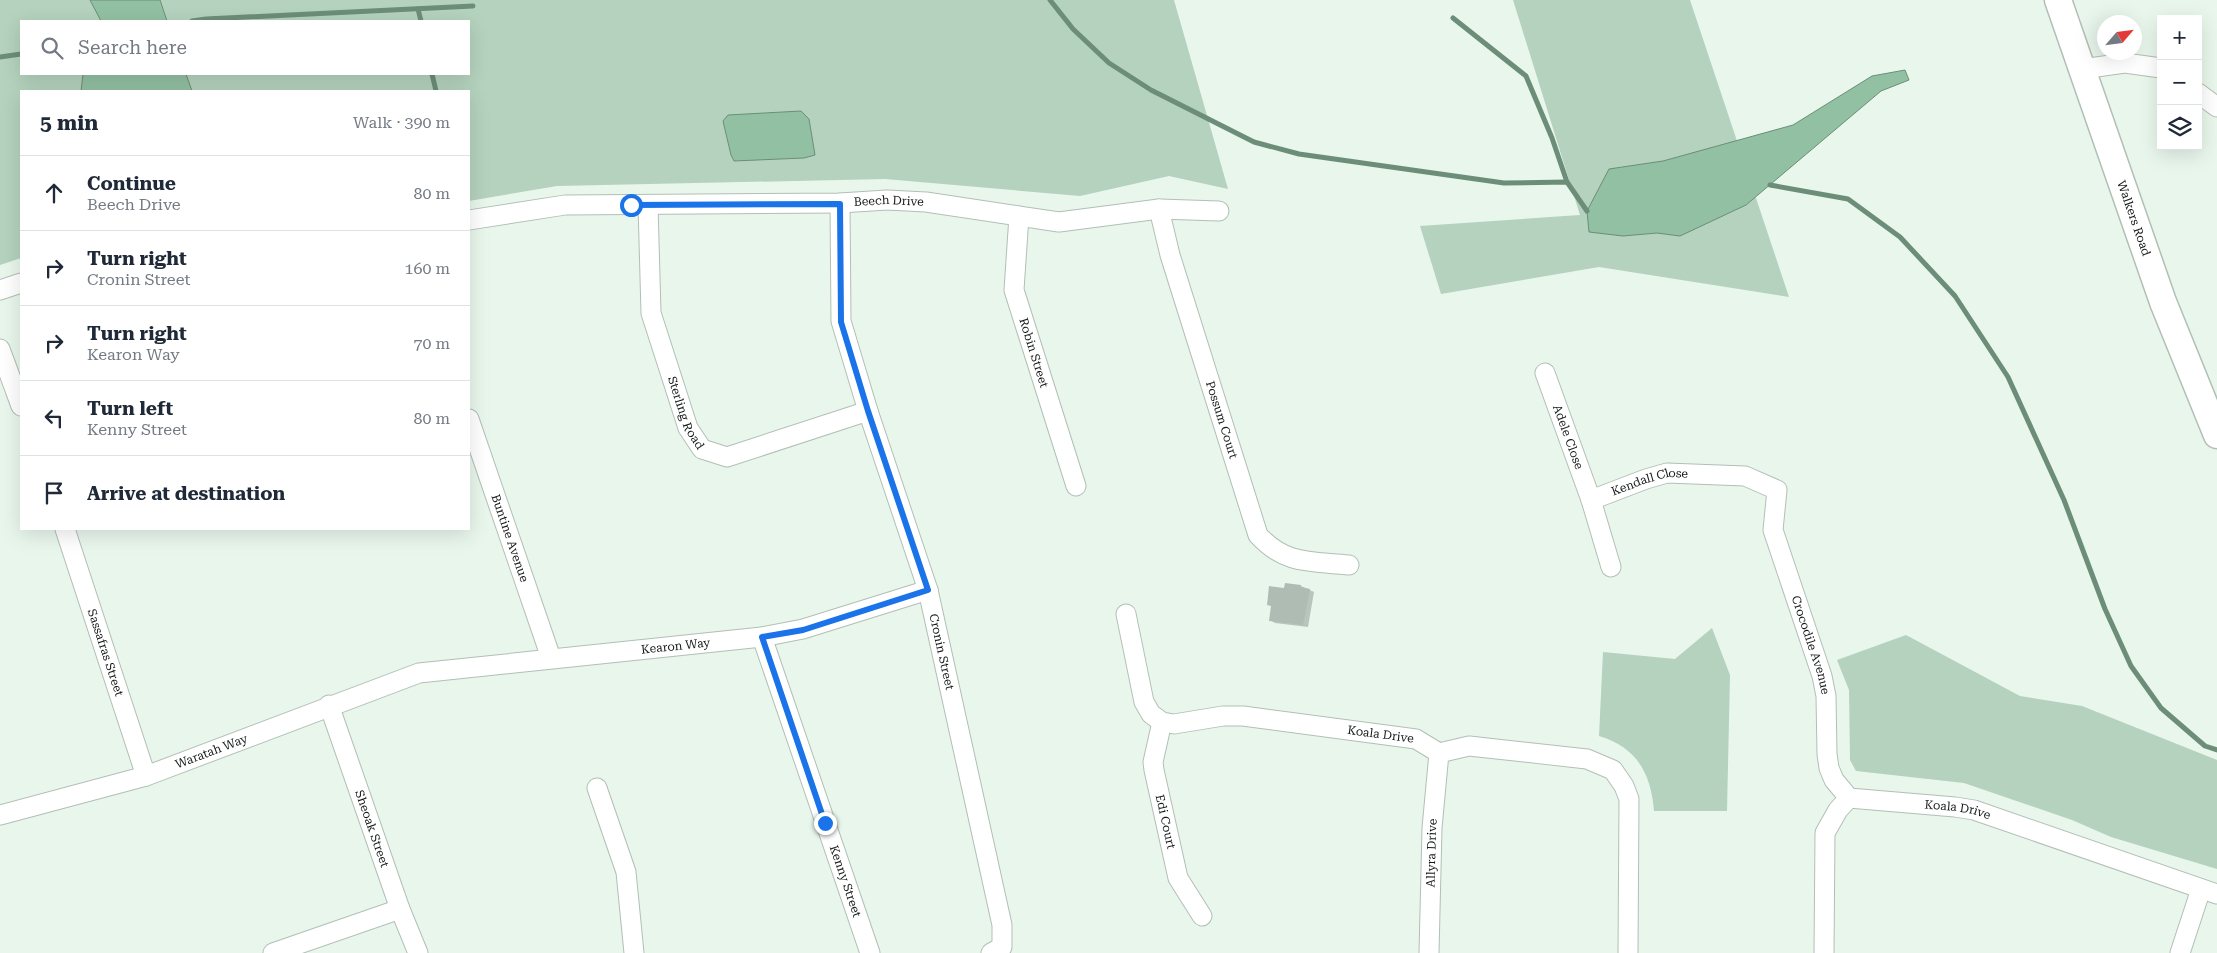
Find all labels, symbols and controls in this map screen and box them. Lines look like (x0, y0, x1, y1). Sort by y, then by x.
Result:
north arrow (2097, 15, 2142, 60)
map controls (2157, 15, 2202, 150)
button: + (2157, 15, 2202, 60)
search box (20, 20, 470, 75)
icon: search (38, 34, 66, 62)
text: Search here (78, 36, 187, 59)
button: − (2157, 60, 2202, 105)
button: layers (2157, 105, 2202, 150)
text: 5 min (40, 111, 98, 135)
text: Walk · 390 m (353, 113, 450, 132)
text: Continue (87, 172, 176, 195)
icon: ahead (40, 179, 68, 207)
street label: Walkers Road (2114, 179, 2154, 258)
text: 80 m (413, 184, 450, 203)
street label: Beech Drive (853, 193, 925, 209)
route start (620, 194, 643, 217)
text: Beech Drive (87, 195, 181, 214)
text: Turn right (87, 247, 187, 270)
icon: right (40, 254, 68, 282)
text: 160 m (404, 259, 450, 278)
text: Cronin Street (87, 270, 190, 289)
street label: Robin Street (1016, 316, 1052, 390)
text: Turn right (87, 322, 187, 345)
icon: right (40, 329, 68, 357)
text: 70 m (413, 334, 450, 353)
text: Kearon Way (87, 345, 180, 364)
street label: Sterling Road (665, 375, 707, 452)
street label: Possum Court (1203, 379, 1241, 461)
text: Turn left (87, 397, 173, 420)
street label: Adele Close (1550, 403, 1586, 472)
icon: left (40, 404, 68, 432)
text: 80 m (413, 409, 450, 428)
text: Kenny Street (87, 420, 187, 439)
street label: Kendall Close (1609, 466, 1689, 499)
icon: arrive (40, 479, 68, 507)
text: Arrive at destination (87, 482, 285, 505)
street label: Buntine Avenue (488, 492, 532, 584)
street label: Crocodile Avenue (1789, 594, 1833, 696)
street label: Sassafras Street (85, 607, 127, 698)
street label: Cronin Street (926, 612, 957, 692)
street label: Kearon Way (640, 635, 712, 657)
street label: Koala Drive (1347, 723, 1415, 746)
street label: Waratah Way (173, 731, 250, 771)
street label: Sheoak Street (352, 788, 392, 870)
street label: Edi Court (1153, 793, 1178, 851)
street label: Koala Drive (1924, 797, 1993, 822)
route end (814, 812, 837, 835)
street label: Allyra Drive (1424, 818, 1440, 888)
street label: Kenny Street (827, 843, 864, 919)

